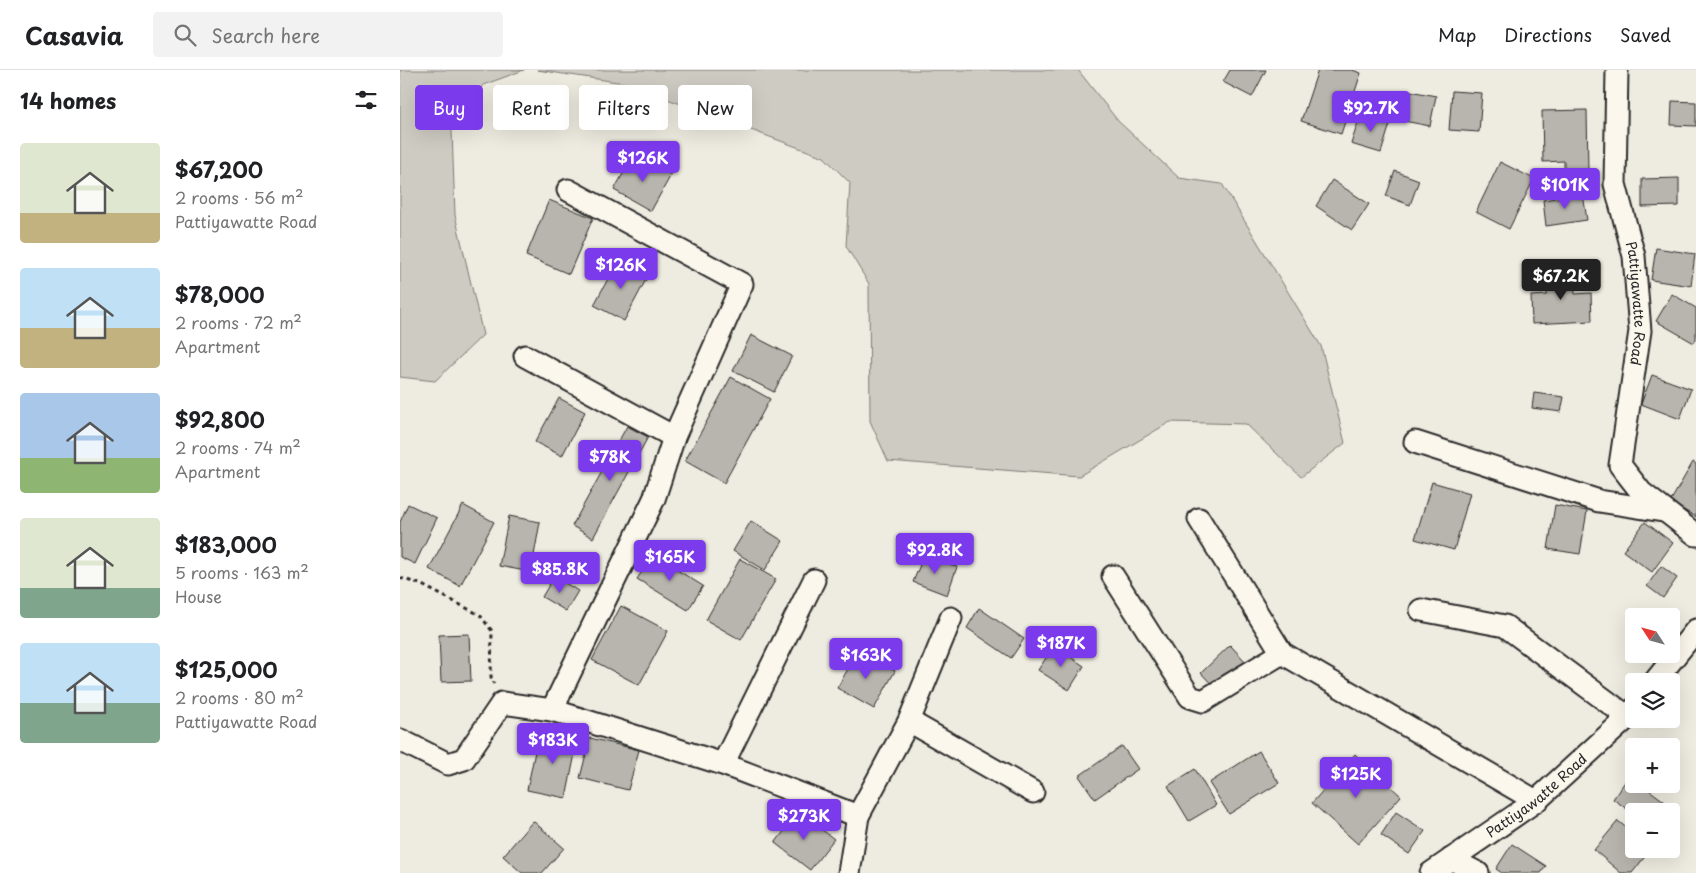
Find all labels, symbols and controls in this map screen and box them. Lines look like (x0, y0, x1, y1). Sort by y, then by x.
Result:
search box (153, 12, 503, 57)
text: Casavia (25, 17, 123, 53)
icon: search (171, 21, 199, 49)
text: Search here (211, 21, 320, 49)
text: Map (1438, 21, 1476, 48)
text: Directions (1504, 21, 1592, 48)
text: Saved (1620, 21, 1671, 48)
text: 14 homes (20, 84, 116, 116)
chip: Buy (415, 85, 483, 130)
chip: Rent (493, 85, 569, 130)
chip: Filters (579, 85, 668, 130)
chip: New (678, 85, 752, 130)
icon: filters (352, 86, 380, 114)
pin: $92.7K (1330, 90, 1412, 133)
text: $92.7K (1343, 95, 1399, 119)
pin: $126K (608, 140, 678, 183)
text: $126K (618, 145, 668, 169)
text: $67,200 (175, 153, 263, 185)
icon: home (60, 163, 120, 223)
pin: $101K (1530, 168, 1600, 210)
text: $101K (1541, 172, 1589, 196)
text: 2 rooms · 56 m² (175, 185, 304, 209)
text: Pattiyawatte Road (175, 209, 317, 233)
street label: Pattiyawatte Road (1621, 239, 1651, 367)
pin: $126K (586, 248, 656, 290)
text: $126K (596, 252, 646, 276)
pin: $67.2K (1520, 258, 1602, 301)
text: $67.2K (1533, 263, 1589, 287)
text: $78,000 (175, 278, 265, 310)
icon: home (60, 288, 120, 348)
text: 2 rooms · 72 m² (175, 310, 302, 334)
text: Apartment (175, 334, 260, 358)
text: $92,800 (175, 403, 265, 435)
icon: home (60, 413, 120, 473)
text: 2 rooms · 74 m² (175, 435, 301, 459)
pin: $78K (580, 440, 640, 482)
text: $78K (589, 444, 631, 468)
text: Apartment (175, 459, 260, 483)
text: $183,000 (175, 528, 277, 560)
pin: $92.8K (894, 532, 976, 575)
text: $92.8K (907, 537, 963, 561)
icon: home (60, 538, 120, 598)
pin: $165K (635, 540, 705, 582)
text: $165K (645, 544, 695, 568)
pin: $85.8K (519, 552, 601, 594)
text: $85.8K (532, 556, 588, 580)
text: 5 rooms · 163 m² (175, 560, 309, 584)
text: House (175, 584, 222, 608)
north arrow (1625, 608, 1680, 662)
map controls (1625, 608, 1680, 858)
pin: $187K (1026, 626, 1096, 668)
text: $187K (1037, 630, 1085, 654)
pin: $163K (831, 638, 901, 680)
text: $163K (840, 642, 892, 666)
text: $125,000 (175, 653, 278, 685)
icon: home (60, 663, 120, 723)
button: layers (1625, 673, 1680, 728)
text: 2 rooms · 80 m² (175, 685, 304, 709)
text: Pattiyawatte Road (175, 709, 317, 733)
pin: $183K (518, 722, 588, 765)
text: $183K (528, 727, 578, 751)
button: + (1625, 738, 1680, 793)
street label: Pattiyawatte Road (1481, 748, 1592, 842)
pin: $125K (1321, 756, 1391, 799)
text: $125K (1331, 761, 1381, 785)
pin: $273K (769, 798, 839, 841)
text: $273K (778, 803, 830, 827)
button: − (1625, 803, 1680, 858)

